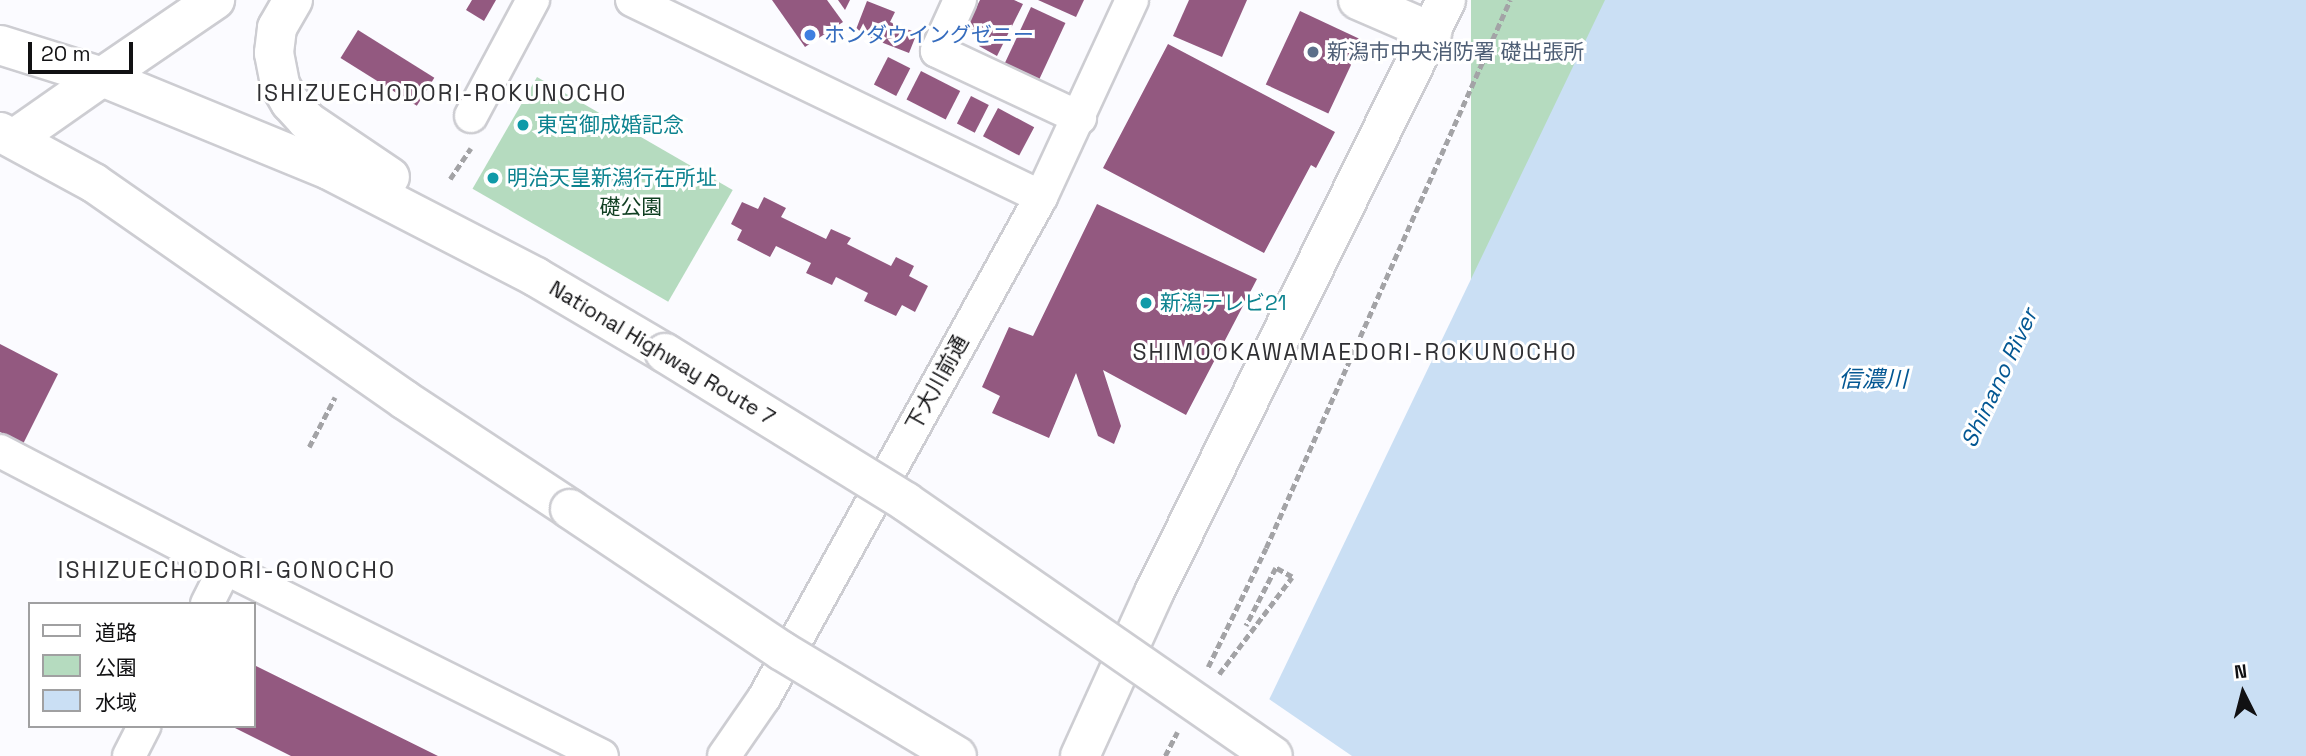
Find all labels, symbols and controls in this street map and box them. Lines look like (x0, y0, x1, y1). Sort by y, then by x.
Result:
place label: ホンダウイングゼニー (824, 22, 1034, 48)
marker: ホンダウイングゼニー (802, 27, 818, 43)
scale bar (32, 28, 136, 72)
place label: 新潟市中央消防署 礎出張所 (1327, 39, 1584, 65)
text: 20 m (41, 40, 91, 67)
marker: 新潟市中央消防署 礎出張所 (1305, 44, 1321, 60)
district label: ISHIZUECHODORI-ROKUNOCHO (260, 79, 624, 107)
place label: 東宮御成婚記念 (537, 112, 684, 138)
marker: 東宮御成婚記念 (515, 117, 531, 133)
place label: 明治天皇新潟行在所址 (507, 165, 717, 191)
marker: 明治天皇新潟行在所址 (485, 170, 501, 186)
park label: 礎公園 (600, 194, 662, 220)
street label: National Highway Route 7 (545, 276, 779, 430)
place label: 新潟テレビ21 (1160, 290, 1286, 316)
marker: 新潟テレビ21 (1138, 295, 1154, 311)
water label: Shinano River (1955, 304, 2043, 452)
street label: 下大川前通 (901, 331, 973, 435)
district label: SHIMOOKAWAMAEDORI-ROKUNOCHO (1136, 338, 1574, 366)
water label: 信濃川 (1839, 365, 1907, 393)
district label: ISHIZUECHODORI-GONOCHO (61, 556, 393, 584)
legend (28, 602, 256, 728)
text: 道路 (95, 619, 137, 646)
text: 公園 (95, 654, 137, 681)
north arrow (2208, 658, 2278, 728)
text: N (2233, 659, 2248, 685)
text: 水域 (95, 689, 137, 716)

